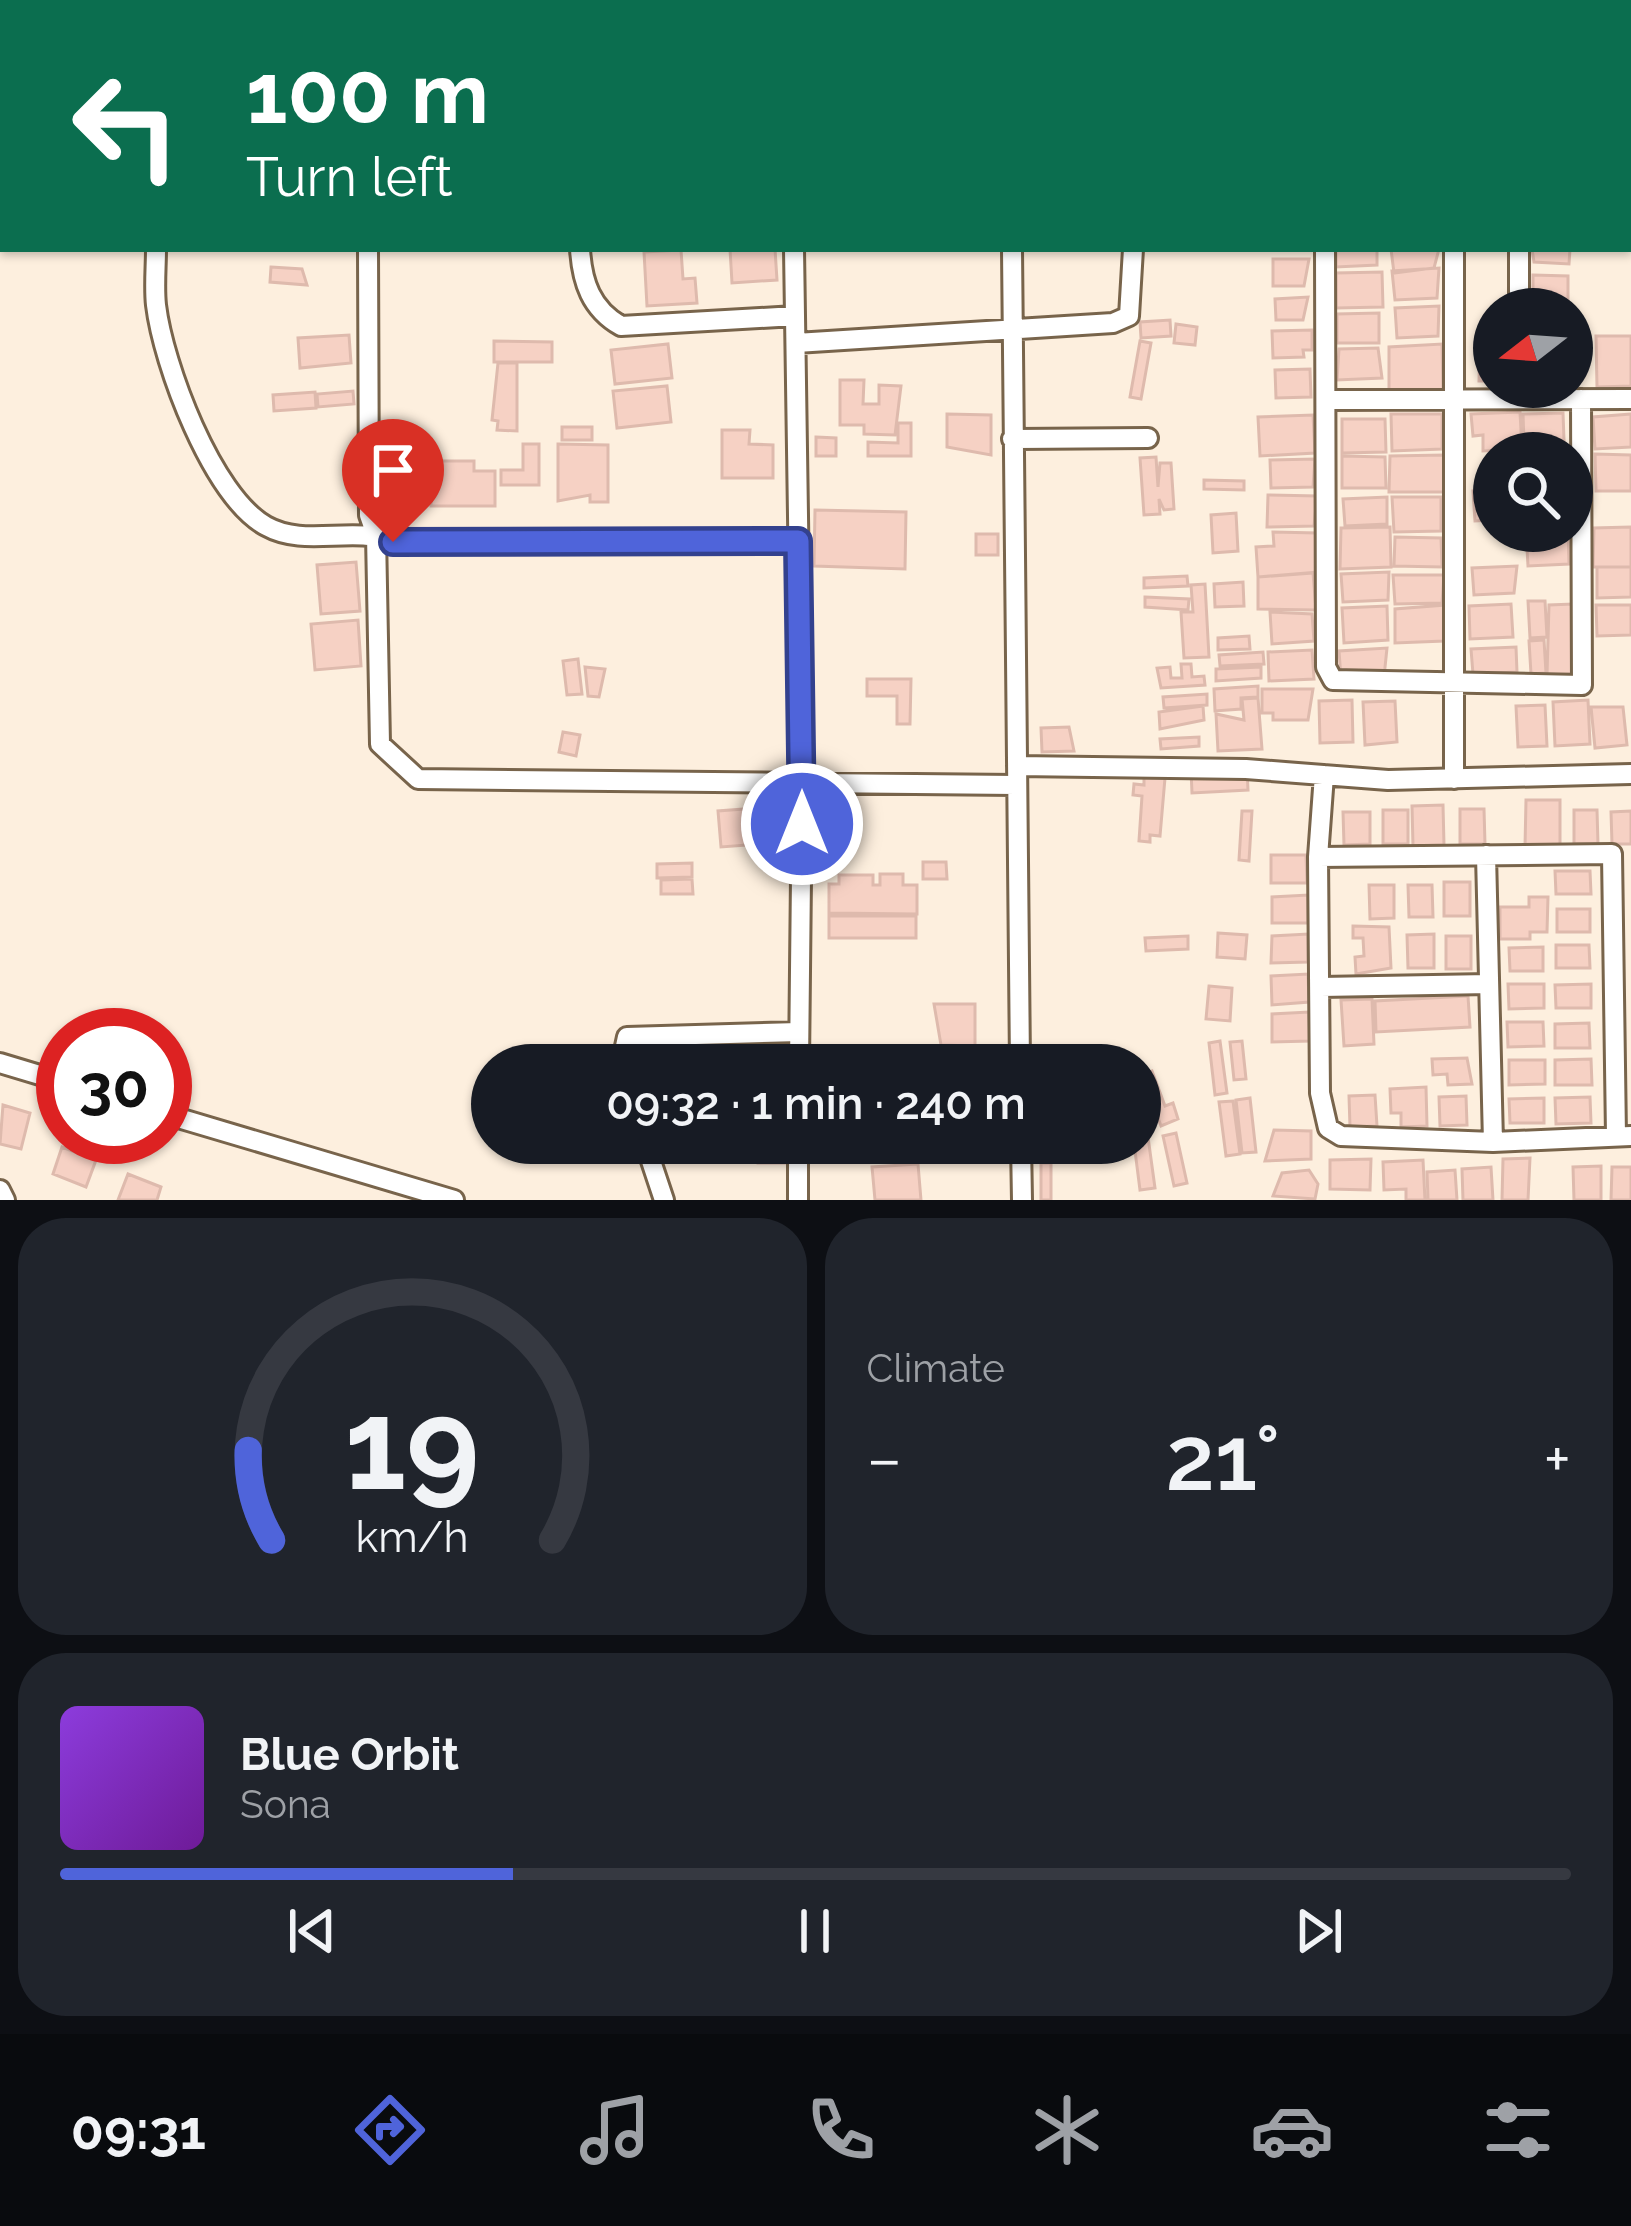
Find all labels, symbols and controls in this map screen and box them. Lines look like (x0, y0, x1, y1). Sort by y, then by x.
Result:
text: 100 m (246, 44, 489, 143)
icon: left (48, 48, 204, 204)
text: Turn left (246, 145, 453, 209)
north arrow (1473, 288, 1593, 408)
map controls (1473, 288, 1593, 552)
pin (342, 419, 444, 542)
button: search (1473, 432, 1593, 552)
icon: arrive (360, 437, 426, 503)
position arrow (739, 761, 865, 887)
speed limit sign: 30 (36, 1008, 192, 1164)
text: 09:32 · 1 min · 240 m (606, 1077, 1026, 1130)
text: Climate (867, 1345, 1005, 1391)
text: 19 (345, 1372, 480, 1518)
text: 21° (1165, 1405, 1280, 1511)
text: − (867, 1420, 902, 1497)
text: + (1544, 1420, 1571, 1497)
text: km/h (356, 1511, 469, 1561)
text: Blue Orbit (240, 1728, 459, 1781)
text: Sona (240, 1781, 331, 1827)
icon: previous (279, 1898, 345, 1964)
icon: pause (782, 1898, 848, 1964)
icon: next (1286, 1898, 1352, 1964)
icon: directions (348, 2088, 432, 2172)
icon: music (573, 2088, 657, 2172)
icon: phone (799, 2088, 883, 2172)
icon: climate (1025, 2088, 1109, 2172)
icon: car (1250, 2088, 1334, 2172)
icon: filters (1476, 2088, 1560, 2172)
text: 09:31 (71, 2098, 206, 2162)

